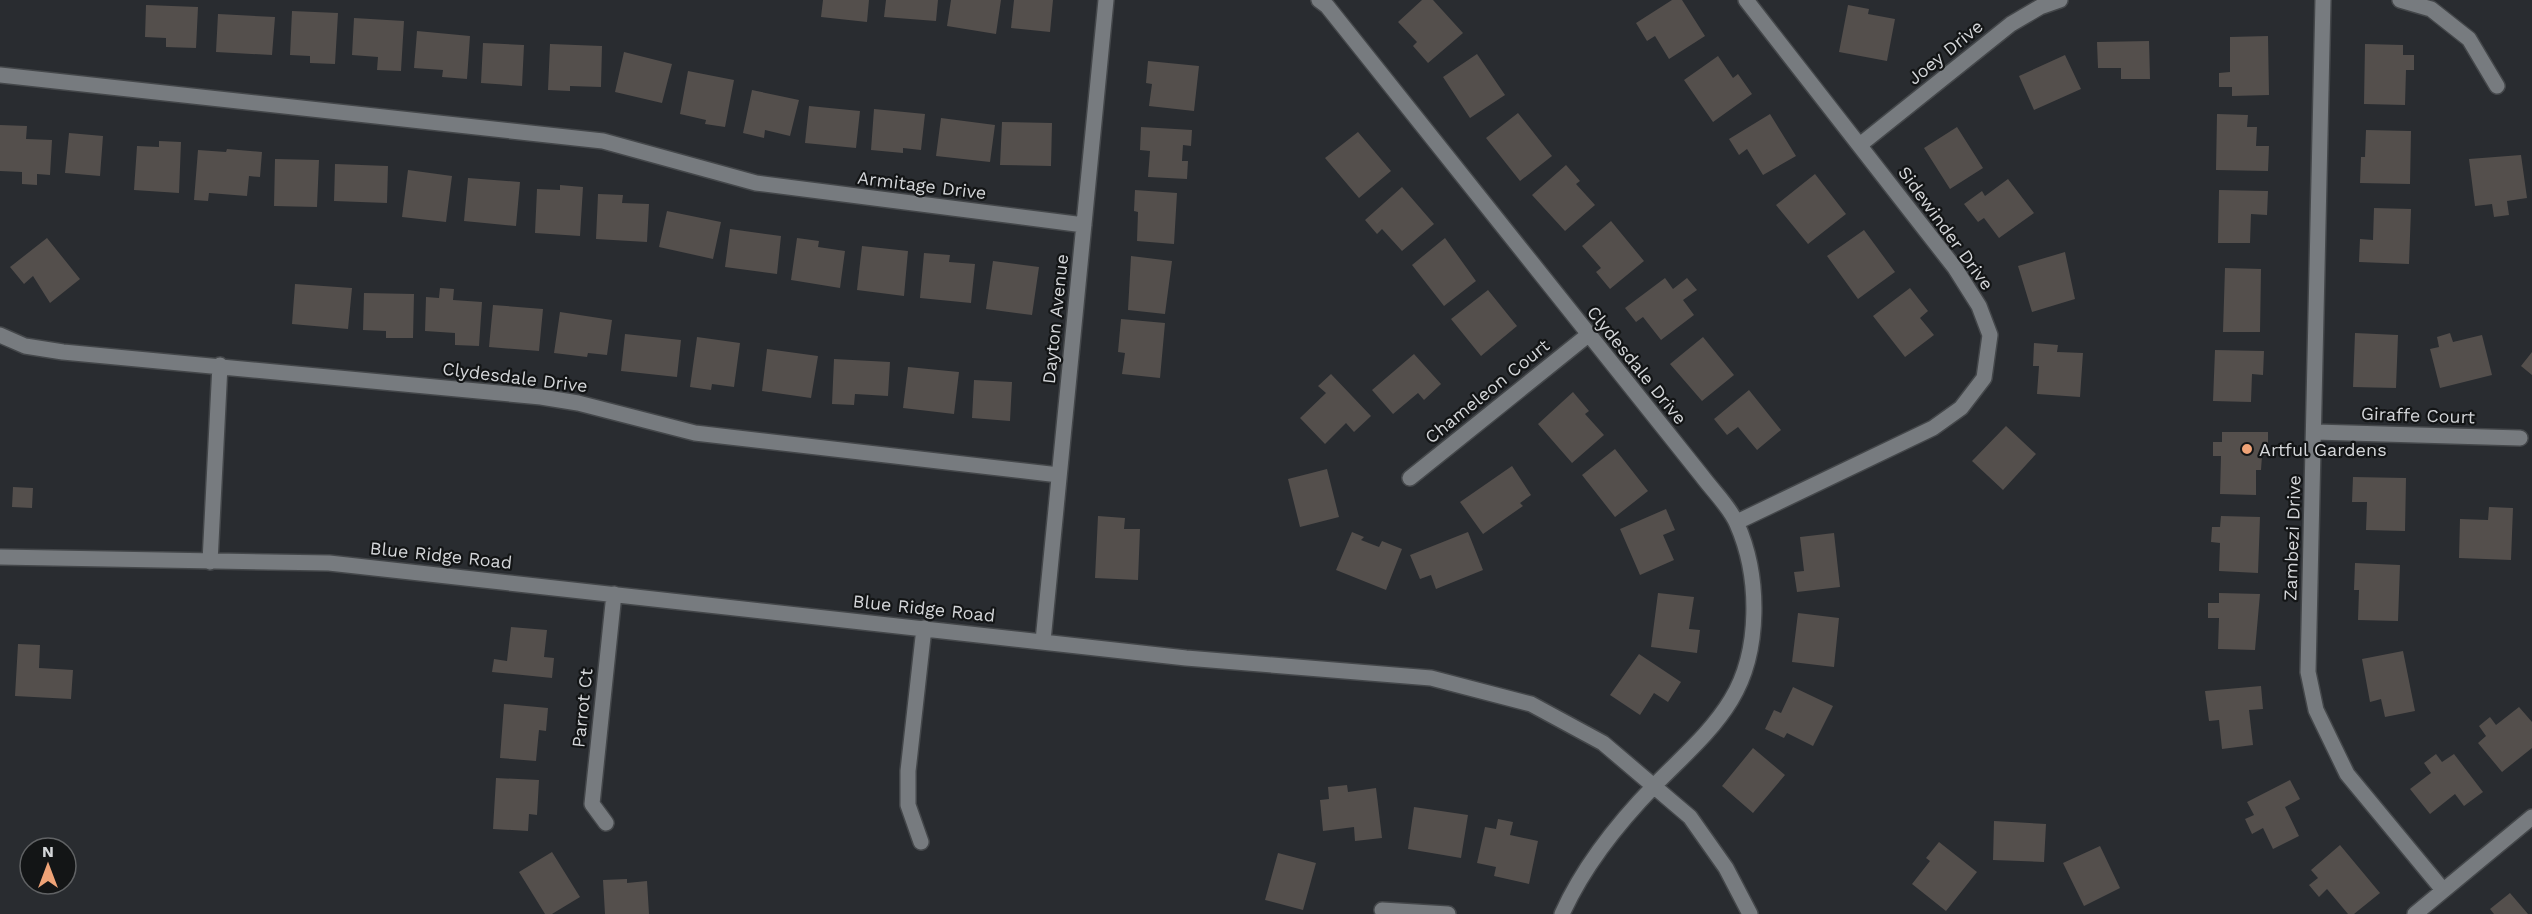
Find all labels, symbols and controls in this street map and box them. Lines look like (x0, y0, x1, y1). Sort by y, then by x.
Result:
street label: Joey Drive (1903, 15, 1987, 89)
street label: Sidewinder Drive (1894, 162, 1998, 294)
street label: Armitage Drive (856, 167, 988, 203)
street label: Dayton Avenue (1038, 253, 1072, 385)
street label: Clydesdale Drive (1583, 302, 1691, 428)
street label: Chameleon Court (1421, 334, 1554, 448)
street label: Clydesdale Drive (441, 358, 589, 396)
street label: Giraffe Court (2361, 403, 2476, 427)
place label: Artful Gardens (2259, 439, 2387, 460)
marker: Artful Gardens (2240, 442, 2254, 456)
street label: Zambezi Drive (2279, 475, 2305, 601)
street label: Blue Ridge Road (369, 537, 513, 573)
street label: Blue Ridge Road (852, 590, 996, 626)
street label: Parrot Ct (567, 667, 597, 749)
north arrow (18, 836, 78, 896)
text: N (42, 842, 54, 861)

